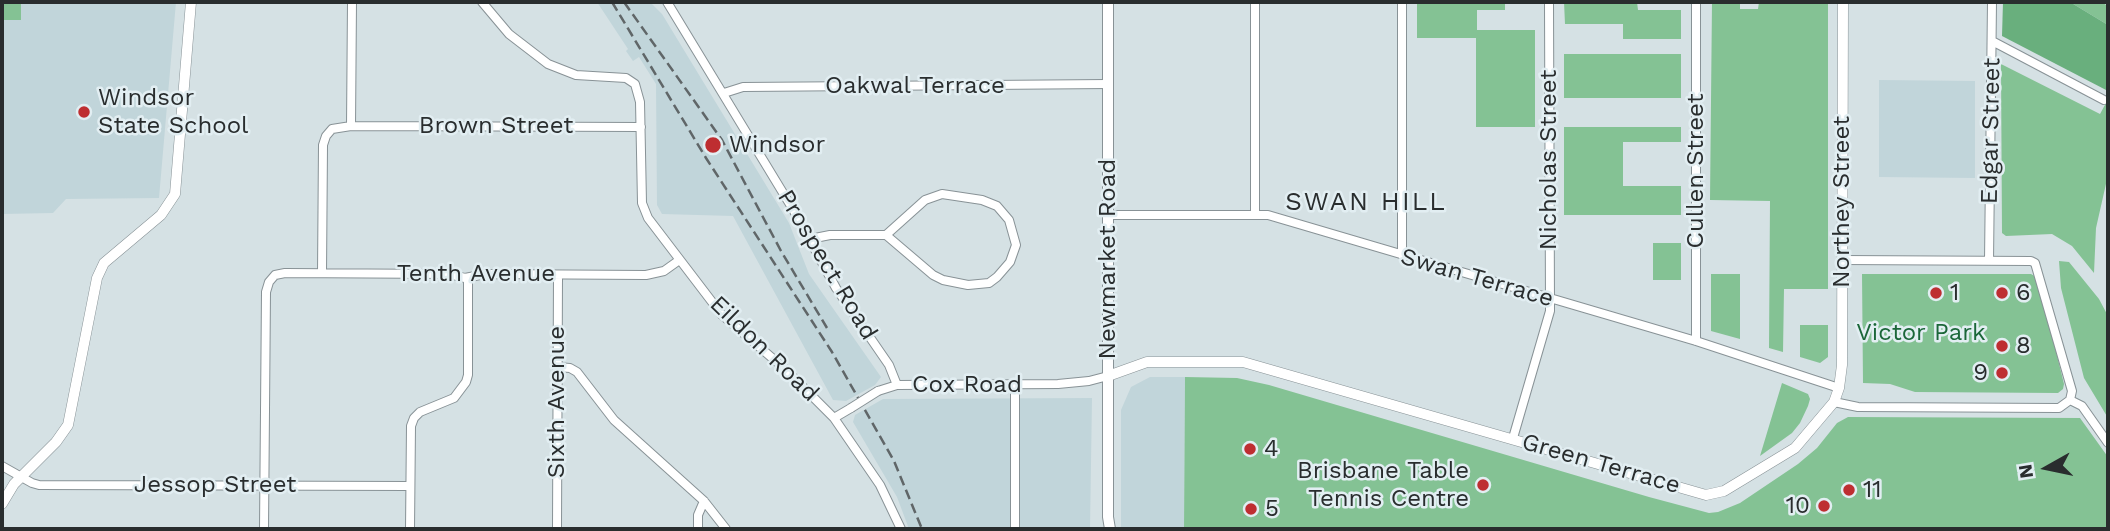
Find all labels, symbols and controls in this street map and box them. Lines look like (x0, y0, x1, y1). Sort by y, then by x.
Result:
street label: Edgar Street (1975, 58, 2007, 204)
street label: Nicholas Street (1535, 70, 1563, 250)
street label: Oakwal Terrace (825, 72, 1005, 100)
place label: Windsor State School (98, 84, 248, 140)
street label: Cullen Street (1682, 93, 1710, 249)
marker: Windsor State School (76, 104, 92, 120)
street label: Brown Street (419, 112, 573, 140)
street label: Northey Street (1828, 116, 1856, 288)
place label: Windsor (729, 131, 825, 159)
marker: Windsor (703, 135, 723, 155)
street label: Newmarket Road (1094, 159, 1122, 359)
street label: Prospect Road (771, 185, 883, 345)
district label: SWAN HILL (1286, 186, 1446, 218)
street label: Swan Terrace (1397, 242, 1557, 314)
street label: Tenth Avenue (397, 260, 555, 288)
place label: 1 (1950, 279, 1959, 307)
place label: 6 (2016, 279, 2031, 307)
marker: 1 (1928, 285, 1944, 301)
marker: 6 (1994, 285, 2010, 301)
street label: Eildon Road (704, 290, 824, 408)
park label: Victor Park (1856, 319, 1986, 347)
street label: Sixth Avenue (543, 326, 571, 478)
place label: 8 (2016, 332, 2031, 360)
marker: 8 (1994, 338, 2010, 354)
place label: 9 (1973, 359, 1988, 387)
marker: 9 (1994, 365, 2010, 381)
street label: Cox Road (912, 371, 1022, 399)
street label: Green Terrace (1519, 428, 1683, 500)
north arrow (2012, 433, 2082, 503)
place label: 4 (1264, 435, 1279, 463)
marker: 4 (1242, 441, 1258, 457)
place label: Brisbane Table Tennis Centre (1297, 457, 1469, 513)
text: N (2013, 463, 2038, 480)
street label: Jessop Street (134, 471, 296, 499)
place label: 11 (1863, 476, 1882, 504)
marker: Brisbane Table Tennis Centre (1475, 477, 1491, 493)
marker: 11 (1841, 482, 1857, 498)
place label: 10 (1786, 492, 1810, 520)
place label: 5 (1265, 495, 1279, 523)
marker: 10 (1816, 498, 1832, 514)
marker: 5 (1243, 501, 1259, 517)

